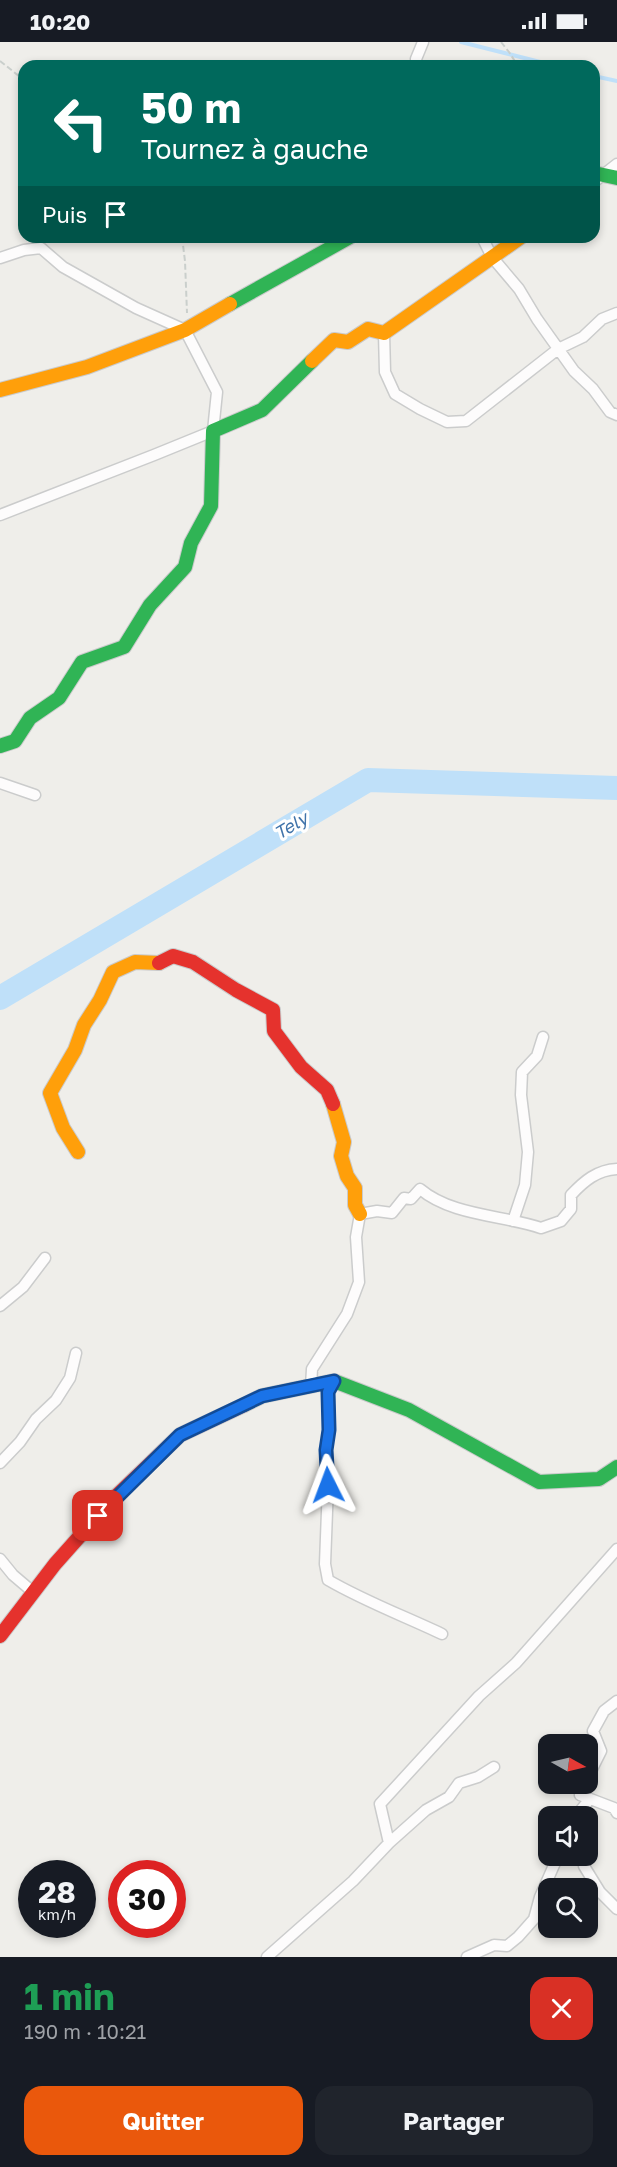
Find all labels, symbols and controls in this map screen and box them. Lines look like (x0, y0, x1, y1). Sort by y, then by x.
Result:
text: 10:20 (30, 8, 90, 35)
text: 50 m (141, 82, 241, 132)
icon: left (42, 84, 120, 162)
text: Tournez à gauche (141, 133, 368, 165)
icon: arrive (99, 198, 132, 231)
text: Puis (42, 201, 87, 228)
water label: Tely (270, 805, 314, 844)
position arrow (296, 1453, 360, 1517)
pin (72, 1490, 123, 1541)
icon: arrive (81, 1499, 114, 1532)
north arrow (538, 1734, 598, 1794)
map controls (538, 1734, 598, 1938)
button: sound (538, 1806, 598, 1866)
speed limit sign: 30 (108, 1860, 186, 1938)
text: 28 (38, 1874, 76, 1910)
button: search (538, 1878, 598, 1938)
text: km/h (38, 1905, 76, 1923)
text: 1 min (24, 1975, 115, 2018)
button: close (530, 1977, 593, 2040)
text: 190 m · 10:21 (24, 2019, 146, 2043)
button: Quitter (24, 2086, 303, 2155)
button: Partager (315, 2086, 593, 2155)

